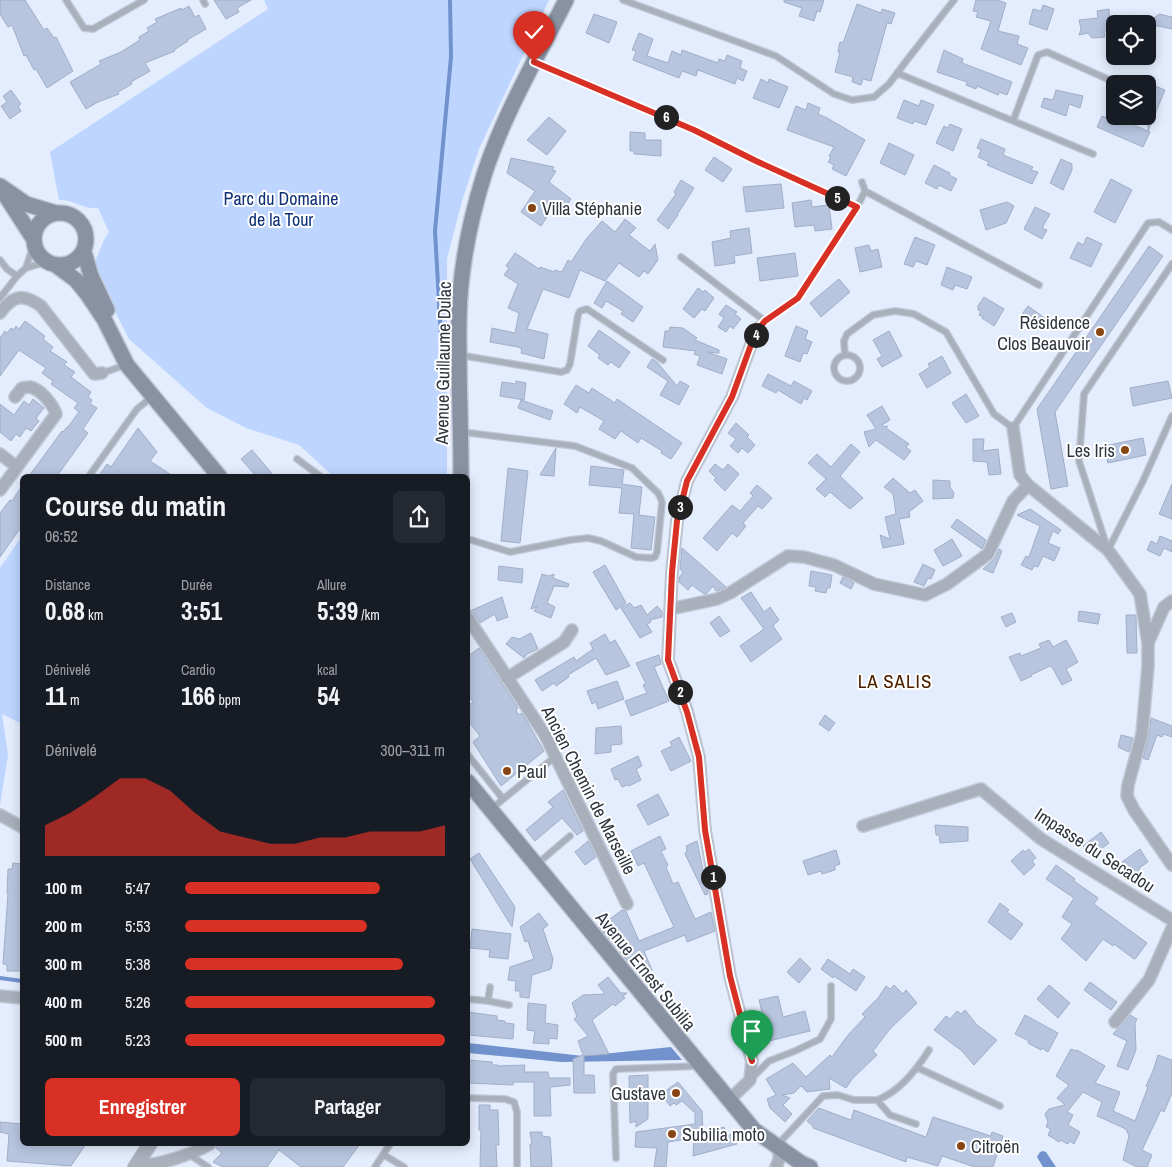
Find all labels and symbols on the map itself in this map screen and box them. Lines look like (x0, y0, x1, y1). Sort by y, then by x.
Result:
pin (513, 11, 555, 62)
pin: 6 (654, 104, 678, 130)
park label: Parc du Domaine de la Tour (224, 186, 338, 232)
pin: 5 (824, 186, 850, 210)
place label: Villa Stéphanie (542, 196, 642, 221)
marker: Villa Stéphanie (526, 202, 538, 214)
street label: Avenue Guillaume Dulac (429, 281, 457, 446)
place label: Résidence Clos Beauvoir (997, 310, 1090, 356)
pin: 4 (744, 322, 768, 348)
marker: Résidence Clos Beauvoir (1094, 326, 1106, 338)
place label: Les Iris (1067, 438, 1115, 463)
marker: Les Iris (1119, 444, 1131, 456)
pin: 3 (668, 494, 692, 520)
district label: LA SALIS (858, 668, 932, 694)
pin: 2 (668, 680, 692, 704)
street label: Ancien Chemin de Marseille (535, 700, 642, 879)
place label: Paul (517, 759, 547, 784)
marker: Paul (501, 765, 513, 777)
street label: Impasse du Secadou (1030, 802, 1160, 898)
pin: 1 (700, 864, 726, 890)
street label: Avenue Ernest Subilia (590, 905, 702, 1036)
pin (731, 1010, 773, 1061)
place label: Gustave (611, 1081, 666, 1106)
marker: Gustave (670, 1087, 682, 1099)
place label: Subilia moto (682, 1122, 765, 1147)
marker: Subilia moto (666, 1128, 678, 1140)
place label: Citroën (971, 1134, 1019, 1159)
marker: Citroën (955, 1140, 967, 1152)

